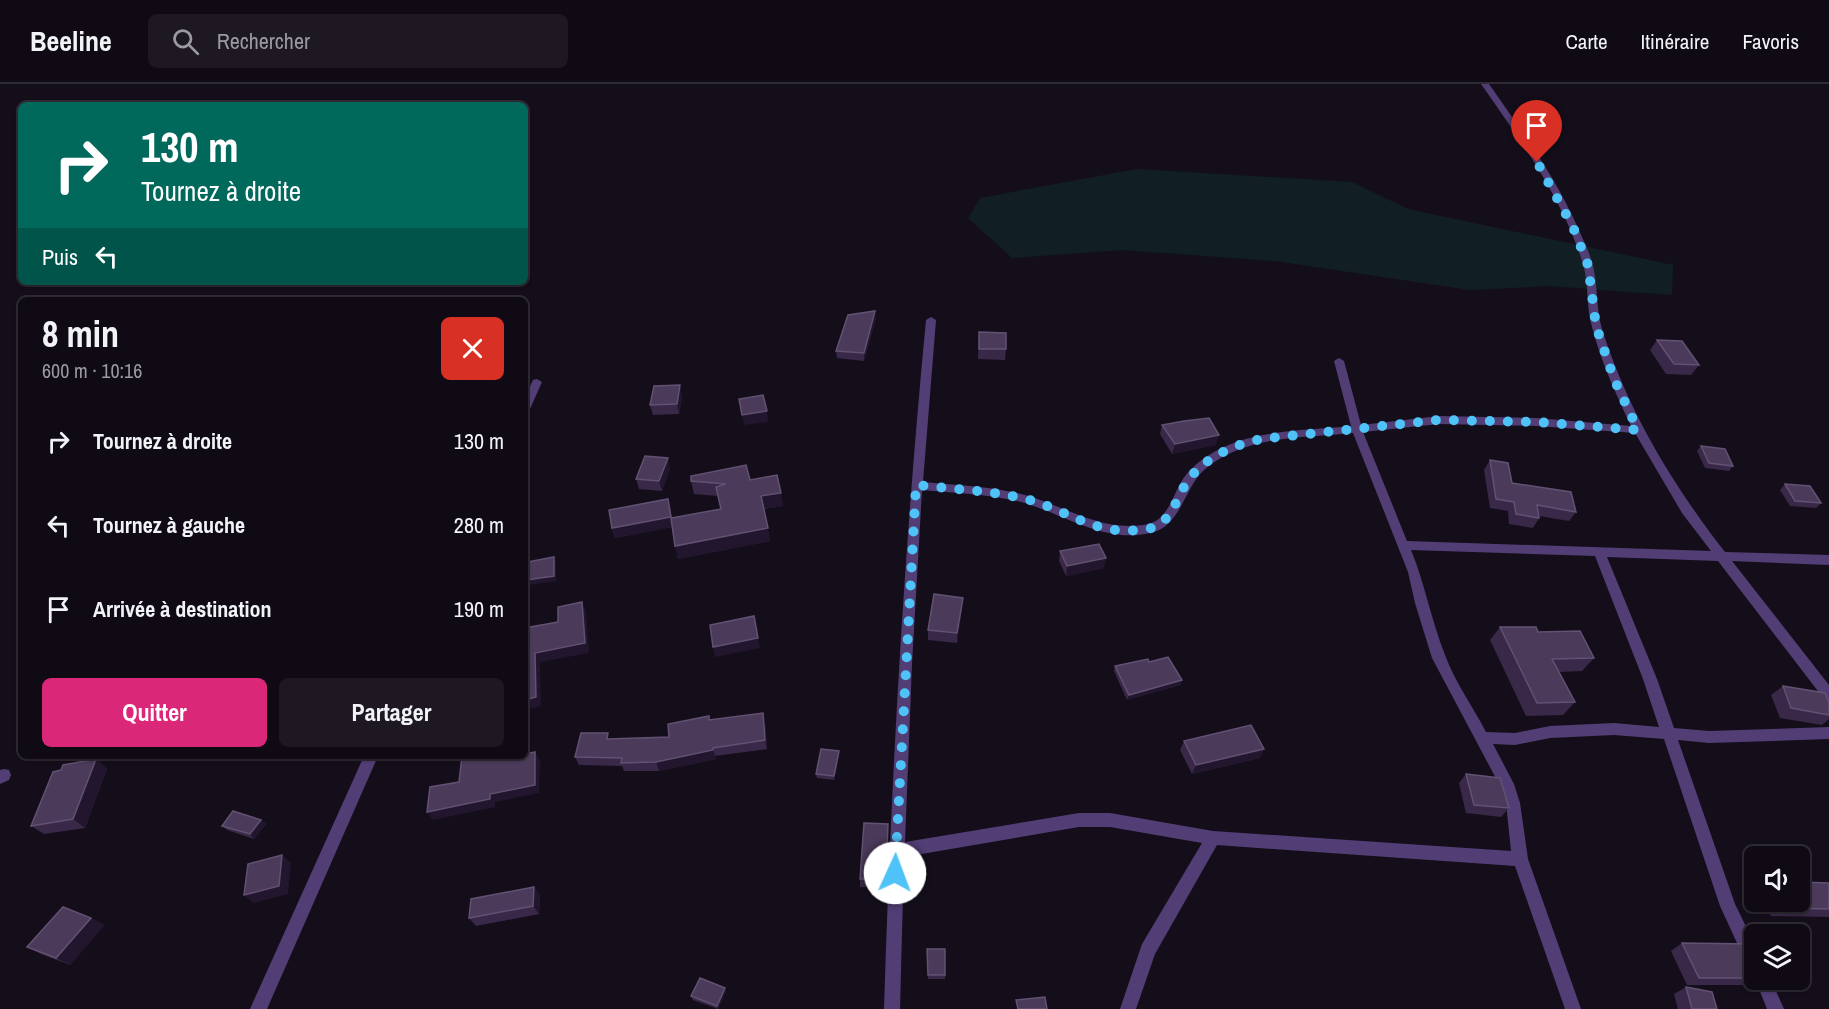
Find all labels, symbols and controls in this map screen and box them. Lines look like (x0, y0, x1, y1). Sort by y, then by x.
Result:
search box (148, 14, 568, 68)
text: Beeline (30, 22, 112, 60)
icon: search (169, 25, 202, 58)
text: Rechercher (217, 26, 310, 56)
text: Carte (1565, 27, 1608, 56)
text: Itinéraire (1641, 27, 1709, 56)
text: Favoris (1742, 27, 1799, 56)
pin (1511, 100, 1562, 162)
icon: arrive (1520, 109, 1553, 142)
text: 130 m (141, 119, 239, 175)
icon: right (42, 126, 120, 204)
text: Tournez à droite (141, 173, 301, 209)
icon: left (90, 240, 123, 273)
text: Puis (42, 242, 78, 272)
text: 8 min (42, 310, 119, 358)
button: close (441, 317, 504, 380)
text: 600 m · 10:16 (42, 357, 142, 384)
icon: right (42, 425, 75, 458)
text: Tournez à droite (93, 426, 232, 456)
text: 130 m (454, 426, 504, 456)
icon: left (42, 509, 75, 542)
text: Tournez à gauche (93, 510, 245, 540)
text: 280 m (454, 510, 504, 540)
icon: arrive (42, 593, 75, 626)
text: Arrivée à destination (93, 594, 271, 624)
text: 190 m (454, 594, 504, 624)
button: Quitter (42, 678, 267, 747)
button: Partager (279, 678, 504, 747)
position arrow (863, 841, 927, 905)
map controls (1744, 846, 1810, 990)
button: sound (1744, 846, 1810, 912)
button: layers (1744, 924, 1810, 990)

